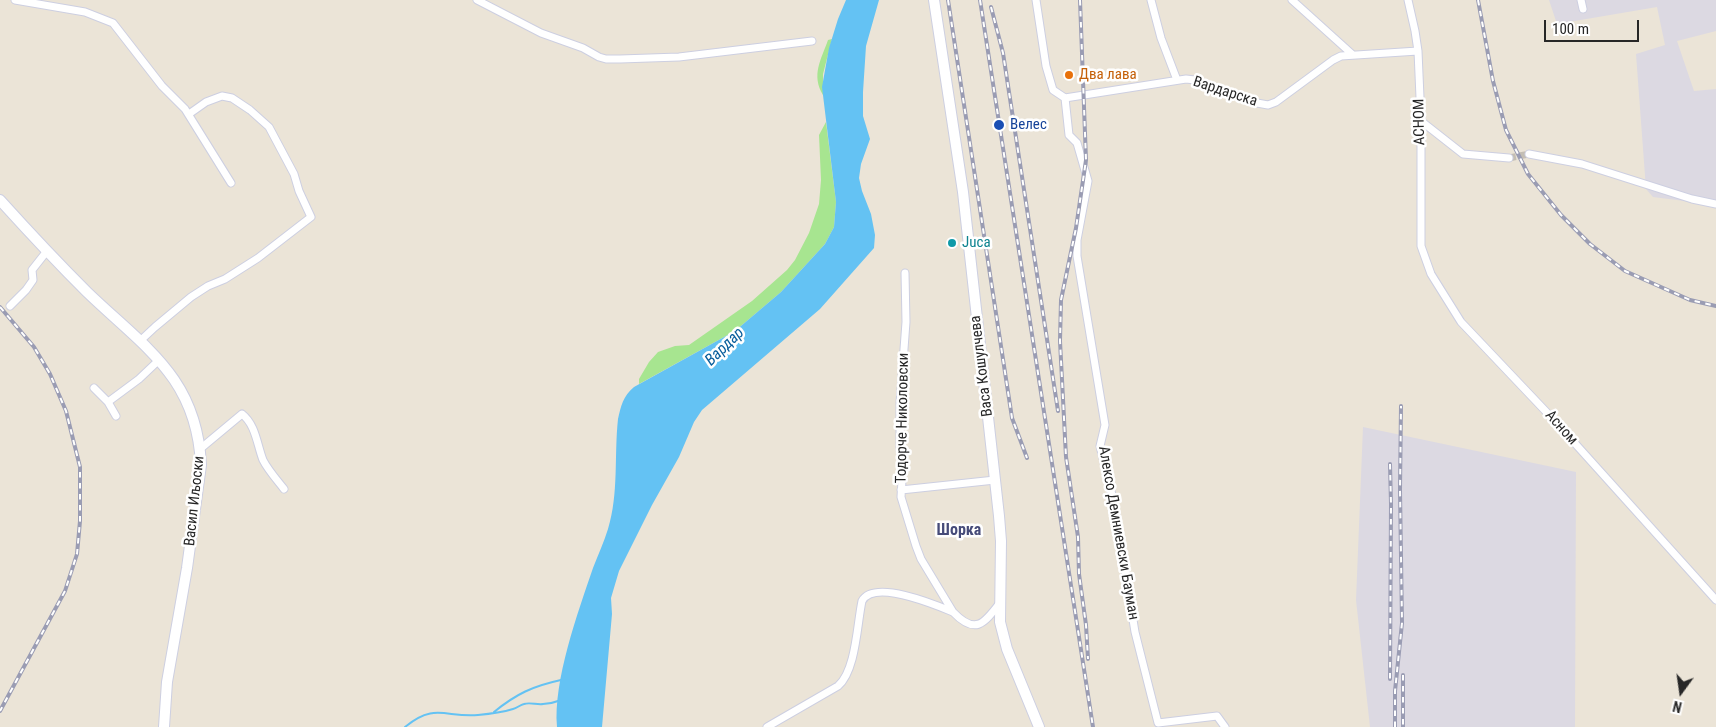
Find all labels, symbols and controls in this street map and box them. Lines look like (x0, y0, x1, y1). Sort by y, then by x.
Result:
scale bar (1546, 10, 1641, 42)
text: 100 m (1552, 20, 1589, 38)
place label: Два лава (1079, 66, 1137, 84)
marker: Два лава (1063, 69, 1075, 81)
street label: Вардарска (1191, 73, 1259, 111)
street label: АСНОМ (1411, 98, 1429, 146)
place label: Велес (1010, 116, 1047, 134)
marker: Велес (992, 118, 1006, 132)
place label: Juca (962, 234, 991, 252)
marker: Juca (946, 237, 958, 249)
street label: Васа Кошулчева (967, 314, 997, 418)
water label: Вардар (701, 324, 749, 370)
street label: Тодорче Николовски (893, 353, 913, 483)
street label: Асном (1541, 407, 1581, 449)
street label: Алексо Демниевски Бауман (1094, 445, 1142, 621)
street label: Васил Иљоски (181, 455, 209, 547)
district label: Шорка (937, 521, 981, 541)
north arrow (1656, 667, 1706, 717)
text: N (1671, 698, 1683, 715)

